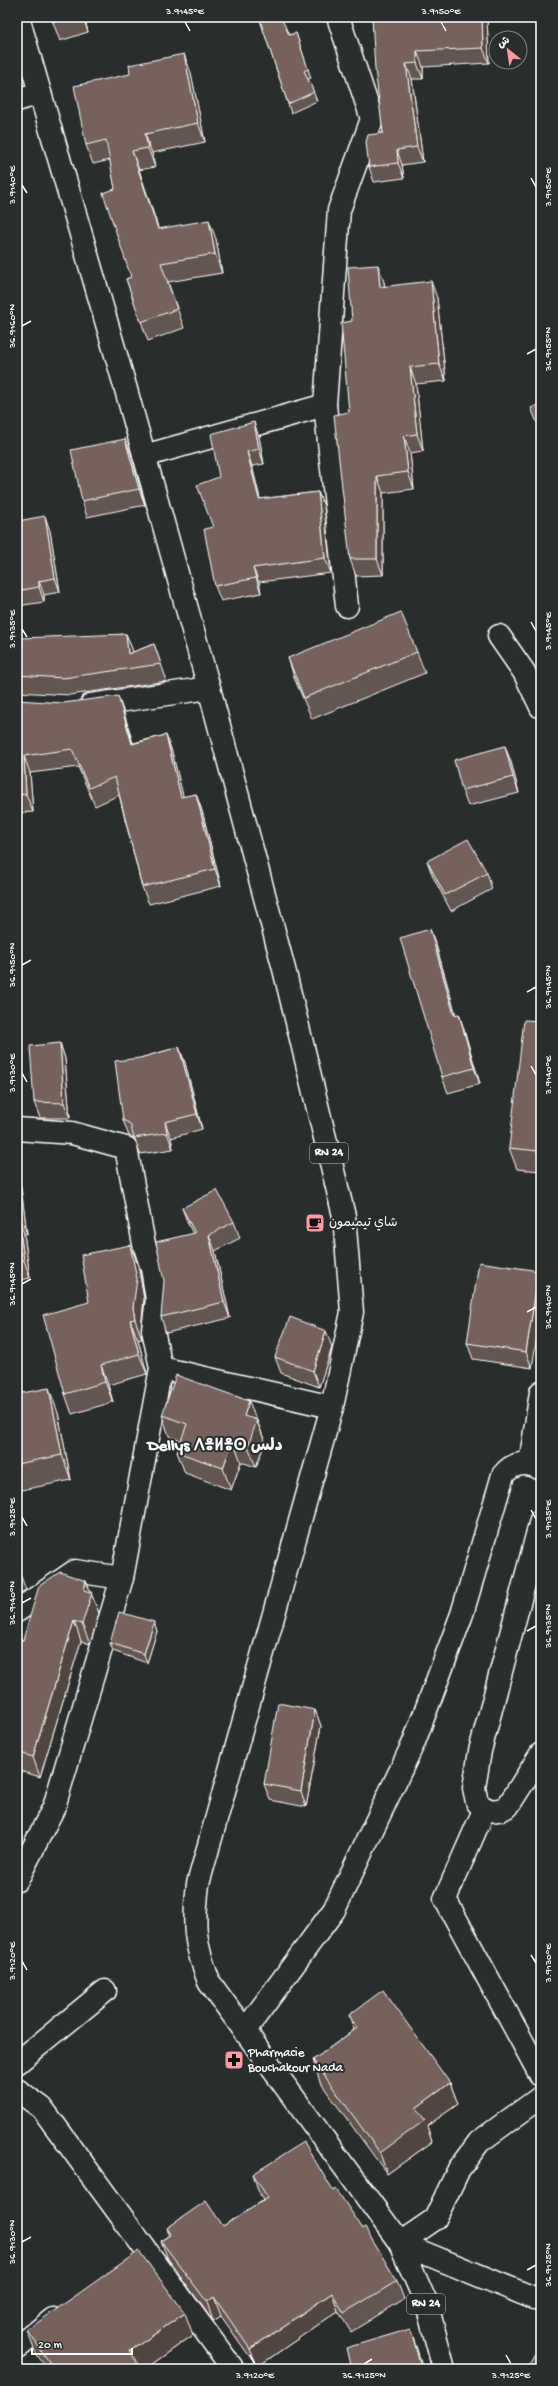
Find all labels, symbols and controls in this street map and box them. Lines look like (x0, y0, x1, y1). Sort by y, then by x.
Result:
text: 3.9145°E (165, 6, 205, 18)
text: 3.9150°E (420, 6, 461, 18)
north arrow (488, 30, 528, 70)
text: ش (496, 35, 512, 51)
text: 3.9140°E (7, 165, 19, 205)
text: 3.9150°E (543, 167, 555, 208)
text: 36.9160°N (7, 303, 19, 349)
text: 36.9155°N (543, 327, 555, 372)
text: 3.9135°E (7, 609, 19, 649)
text: 3.9145°E (543, 611, 555, 651)
text: 36.9150°N (7, 942, 19, 988)
text: 36.9145°N (543, 965, 555, 1010)
text: 3.9130°E (7, 1053, 19, 1093)
text: 3.9140°E (543, 1055, 555, 1095)
road number: RN 24 (310, 1143, 348, 1163)
cafe icon: شاي تيميمون (304, 1212, 326, 1234)
place label: شاي تيميمون (329, 1216, 398, 1231)
text: 36.9145°N (7, 1262, 19, 1307)
text: 36.9140°N (543, 1285, 555, 1330)
district label: Dellys ⴷⴻⵍⴻⵙ دلس (145, 1437, 283, 1457)
text: 3.9125°E (7, 1497, 19, 1537)
text: 3.9135°E (543, 1499, 555, 1539)
text: 36.9140°N (7, 1581, 19, 1626)
text: 36.9135°N (543, 1604, 555, 1649)
text: 3.9120°E (7, 1941, 19, 1981)
text: 3.9130°E (543, 1943, 555, 1983)
place label: Pharmacie Bouchakour Nada (247, 2046, 344, 2076)
pharmacy icon: Pharmacie Bouchakour Nada (223, 2049, 245, 2071)
text: 36.9130°N (7, 2219, 19, 2265)
text: 36.9125°N (543, 2243, 555, 2288)
road number: RN 24 (407, 2294, 445, 2314)
scale bar (32, 2330, 132, 2356)
text: 20 m (38, 2339, 63, 2353)
text: 3.9120°E (235, 2370, 275, 2382)
text: 36.9125°N (341, 2370, 386, 2382)
text: 3.9125°E (491, 2370, 531, 2382)

